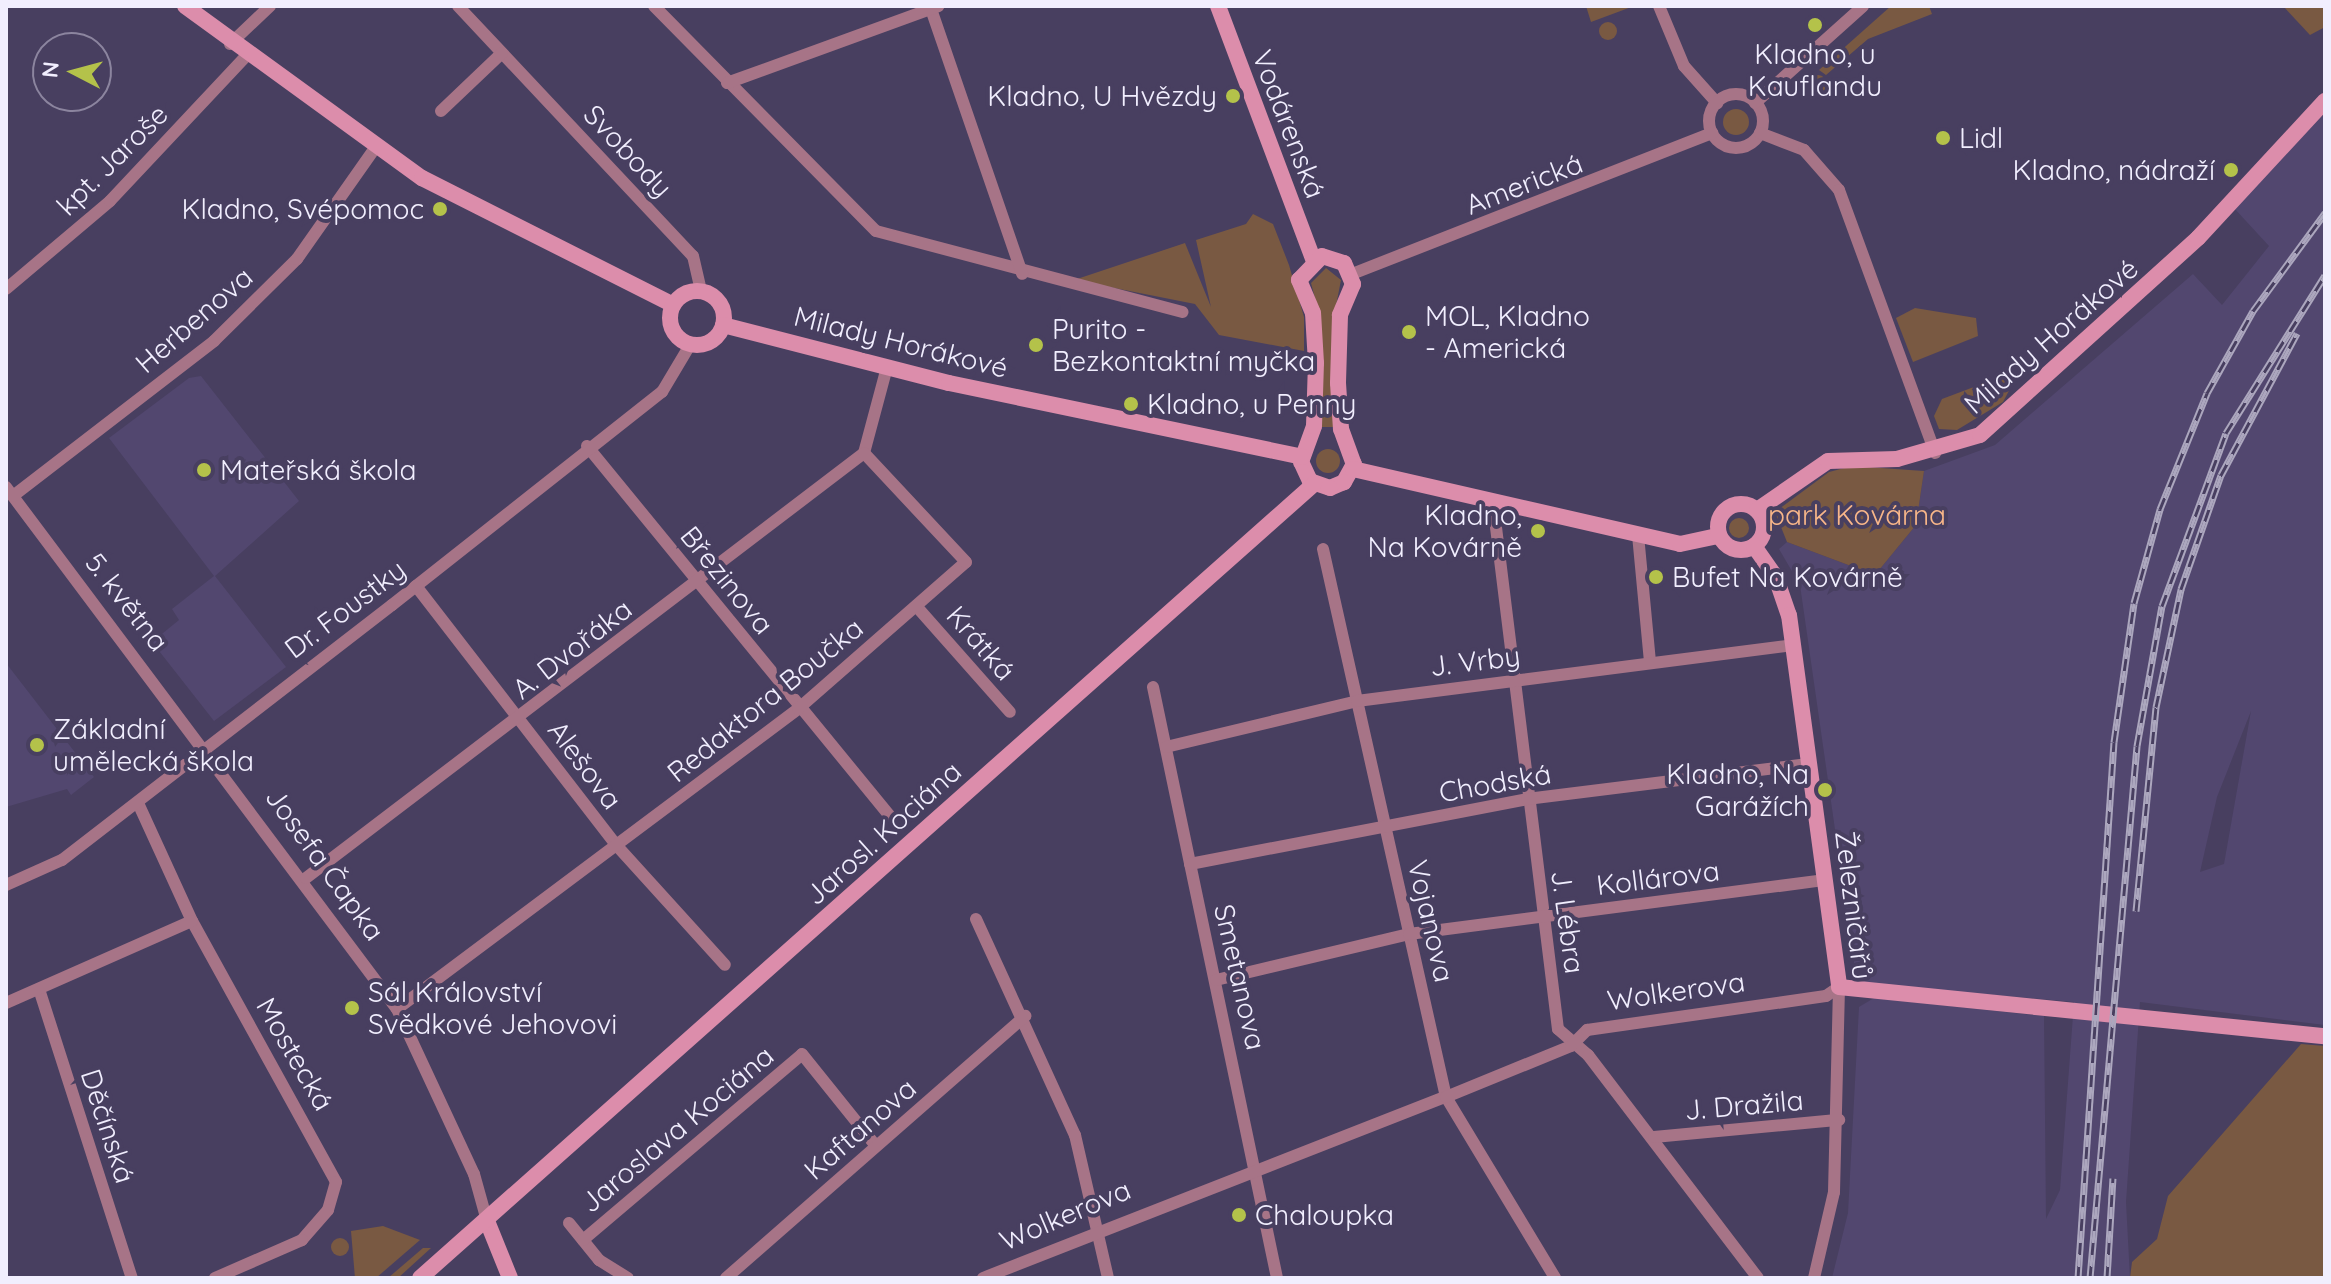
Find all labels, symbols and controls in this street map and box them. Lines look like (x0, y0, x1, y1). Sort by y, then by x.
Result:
marker: Kladno, u Kauflandu (1806, 16, 1824, 34)
north arrow (32, 32, 112, 112)
place label: Kladno, u Kauflandu (1748, 37, 1882, 103)
street label: Vodárenská (1245, 45, 1333, 203)
text: N (35, 60, 65, 79)
place label: Kladno, U Hvězdy (987, 79, 1217, 113)
marker: Kladno, U Hvězdy (1224, 87, 1242, 105)
street label: kpt. Jaroše (50, 98, 174, 222)
street label: Svobody (577, 98, 679, 204)
place label: Lidl (1959, 121, 2003, 155)
marker: Lidl (1934, 129, 1952, 147)
street label: Americká (1461, 146, 1587, 222)
place label: Kladno, nádraží (2013, 153, 2215, 187)
marker: Kladno, nádraží (2222, 161, 2240, 179)
place label: Kladno, Svépomoc (181, 192, 424, 226)
marker: Kladno, Svépomoc (431, 200, 449, 218)
street label: Milady Horákové (1957, 251, 2145, 421)
street label: Herbenova (129, 260, 259, 380)
street label: Milady Horákové (791, 299, 1011, 385)
place label: MOL, Kladno - Americká (1425, 299, 1590, 365)
place label: Purito - Bezkontaktní myčka (1052, 312, 1315, 378)
marker: MOL, Kladno - Americká (1400, 323, 1418, 341)
marker: Purito - Bezkontaktní myčka (1027, 336, 1045, 354)
place label: Kladno, u Penny (1147, 387, 1356, 421)
marker: Kladno, u Penny (1122, 395, 1140, 413)
place label: Mateřská škola (220, 453, 417, 487)
marker: Mateřská škola (195, 461, 213, 479)
place label: Kladno, Na Kovárně (1367, 498, 1522, 564)
park label: park Kovárna (1768, 498, 1946, 532)
street label: Březinova (673, 519, 781, 641)
marker: Kladno, Na Kovárně (1529, 522, 1547, 540)
street label: 5. května (78, 546, 176, 658)
street label: Dr. Foustky (278, 553, 412, 665)
place label: Bufet Na Kovárně (1672, 560, 1903, 594)
marker: Bufet Na Kovárně (1647, 568, 1665, 586)
street label: A. Dvořáka (506, 592, 638, 706)
street label: Krátká (940, 599, 1022, 687)
street label: Redaktora Boučka (660, 611, 870, 789)
street label: J. Vrby (1428, 639, 1522, 683)
place label: Základní umělecká škola (53, 712, 254, 778)
street label: Alešova (541, 714, 629, 816)
marker: Základní umělecká škola (28, 736, 46, 754)
street label: Jarosl. Kociána (798, 754, 968, 912)
street label: Chodská (1436, 757, 1554, 809)
place label: Kladno, Na Garážích (1666, 757, 1809, 823)
street label: Josefa Čapka (258, 781, 392, 947)
marker: Kladno, Na Garážích (1816, 781, 1834, 799)
street label: Železničářů (1828, 829, 1880, 981)
street label: Kollárova (1595, 854, 1721, 902)
street label: Vojanova (1401, 857, 1461, 985)
street label: J. Lébra (1544, 868, 1592, 976)
street label: Smetanova (1207, 901, 1273, 1053)
street label: Wolkerova (1605, 965, 1747, 1017)
place label: Sál Království Svědkové Jehovovi (368, 975, 617, 1041)
street label: Mostecká (249, 992, 341, 1116)
marker: Sál Království Svědkové Jehovovi (343, 999, 361, 1017)
street label: Jaroslava Kociána (574, 1039, 780, 1219)
street label: Děčínská (74, 1065, 142, 1187)
street label: Kaftanova (797, 1071, 923, 1187)
street label: J. Dražila (1683, 1083, 1805, 1127)
street label: Wolkerova (995, 1172, 1135, 1258)
place label: Chaloupka (1255, 1198, 1394, 1232)
marker: Chaloupka (1230, 1206, 1248, 1224)

